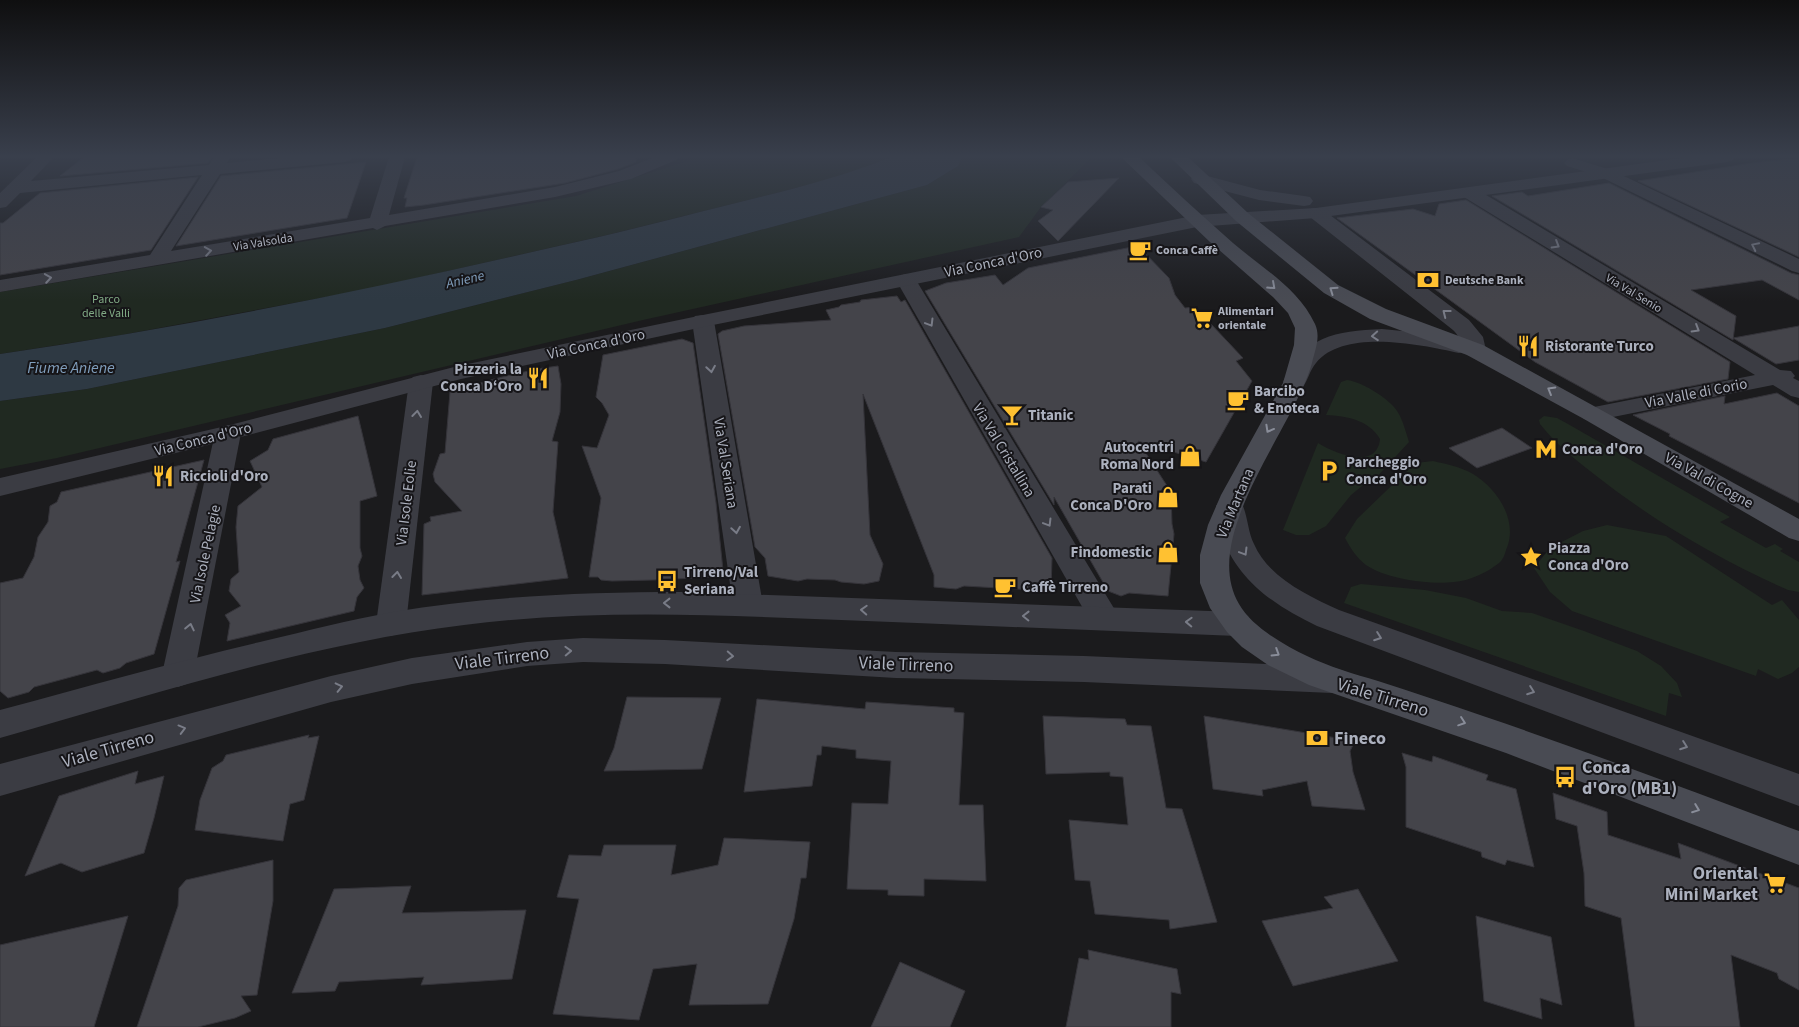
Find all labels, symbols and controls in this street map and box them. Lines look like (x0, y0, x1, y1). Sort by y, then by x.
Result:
street label: Via Valsolda (232, 229, 294, 256)
cafe icon: Conca Caffè (1127, 237, 1153, 263)
one-way arrow (1551, 239, 1560, 249)
street label: Via Conca d'Oro (942, 242, 1044, 283)
place label: Conca Caffè (1156, 242, 1218, 259)
one-way arrow (1751, 242, 1760, 252)
one-way arrow (204, 247, 213, 257)
water label: Aniene (443, 266, 487, 294)
bank icon: Deutsche Bank (1415, 267, 1441, 293)
street label: Via Val Senio (1602, 270, 1665, 317)
place label: Deutsche Bank (1445, 272, 1524, 289)
one-way arrow (44, 273, 52, 283)
one-way arrow (1267, 280, 1276, 289)
one-way arrow (1330, 287, 1339, 297)
park label: Parco delle Valli (82, 291, 130, 322)
place label: Alimentari orientale (1217, 303, 1274, 334)
supermarket icon: Alimentari orientale (1189, 305, 1215, 331)
one-way arrow (1442, 310, 1452, 319)
one-way arrow (923, 317, 933, 326)
one-way arrow (1690, 323, 1699, 333)
street label: Via Conca d'Oro (545, 324, 647, 365)
one-way arrow (1371, 330, 1379, 341)
restaurant icon: Ristorante Turco (1515, 333, 1541, 359)
place label: Ristorante Turco (1545, 336, 1654, 357)
water label: Fiume Aniene (27, 357, 115, 379)
place label: Pizzeria la Conca D‘Oro (440, 359, 522, 397)
restaurant icon: Pizzeria la Conca D‘Oro (525, 365, 551, 391)
one-way arrow (705, 365, 715, 374)
street label: Via Valle di Corio (1643, 373, 1749, 414)
place label: Barcibo & Enoteca (1254, 381, 1320, 419)
cafe icon: Barcibo & Enoteca (1225, 387, 1251, 413)
one-way arrow (1547, 387, 1556, 397)
street label: Via Val Cristallina (967, 399, 1040, 501)
bar icon: Titanic (999, 402, 1025, 428)
place label: Titanic (1028, 405, 1074, 426)
one-way arrow (411, 410, 422, 418)
street label: Via Val Seriana (708, 416, 743, 510)
street label: Via Conca d'Oro (152, 417, 254, 462)
one-way arrow (1265, 424, 1275, 433)
metro station icon: Conca d'Oro (1533, 436, 1559, 462)
place label: Autocentri Roma Nord (1100, 437, 1174, 475)
place label: Conca d'Oro (1562, 439, 1643, 460)
shop icon: Autocentri Roma Nord (1177, 443, 1203, 469)
street label: Via Val di Cogne (1661, 447, 1757, 514)
place label: Parcheggio Conca d'Oro (1346, 452, 1427, 490)
parking icon: Parcheggio Conca d'Oro (1316, 458, 1342, 484)
street label: Via Isole Eolie (391, 459, 422, 547)
restaurant icon: Riccioli d'Oro (150, 463, 176, 489)
street label: Via Martana (1211, 465, 1260, 541)
place label: Riccioli d'Oro (180, 466, 268, 487)
place label: Parati Conca D'Oro (1070, 478, 1152, 516)
shop icon: Parati Conca D'Oro (1155, 484, 1181, 510)
street label: Via Isole Pelagie (185, 503, 226, 605)
one-way arrow (1041, 518, 1051, 527)
one-way arrow (731, 525, 741, 534)
place label: Piazza Conca d'Oro (1548, 538, 1629, 576)
shop icon: Findomestic (1155, 539, 1181, 565)
place label: Findomestic (1071, 542, 1152, 563)
place icon: Piazza Conca d'Oro (1518, 544, 1544, 570)
one-way arrow (1237, 547, 1247, 556)
place label: Tirreno/Val Seriana (684, 562, 759, 600)
bus stop icon: Tirreno/Val Seriana (654, 568, 680, 594)
one-way arrow (391, 571, 402, 579)
cafe icon: Caffè Tirreno (992, 574, 1018, 600)
place label: Caffè Tirreno (1022, 577, 1108, 598)
one-way arrow (662, 598, 670, 608)
one-way arrow (860, 605, 868, 616)
one-way arrow (1022, 611, 1030, 621)
one-way arrow (1185, 617, 1192, 627)
one-way arrow (184, 623, 195, 631)
one-way arrow (1373, 631, 1382, 641)
street label: Viale Tirreno (453, 640, 551, 677)
one-way arrow (564, 646, 572, 657)
one-way arrow (1270, 647, 1279, 657)
one-way arrow (727, 650, 735, 661)
street label: Viale Tirreno (858, 650, 954, 679)
street label: Viale Tirreno (1334, 672, 1432, 723)
one-way arrow (334, 682, 343, 693)
one-way arrow (1526, 685, 1535, 695)
one-way arrow (1457, 716, 1466, 726)
street label: Viale Tirreno (59, 724, 157, 775)
one-way arrow (177, 724, 185, 734)
bank icon: Fineco (1304, 725, 1330, 751)
place label: Fineco (1334, 726, 1386, 751)
one-way arrow (1679, 741, 1688, 751)
place label: Conca d'Oro (MB1) (1582, 755, 1677, 801)
bus stop icon: Conca d'Oro (MB1) (1552, 764, 1578, 790)
one-way arrow (1691, 803, 1700, 813)
place label: Oriental Mini Market (1665, 861, 1758, 907)
supermarket icon: Oriental Mini Market (1762, 870, 1788, 896)

